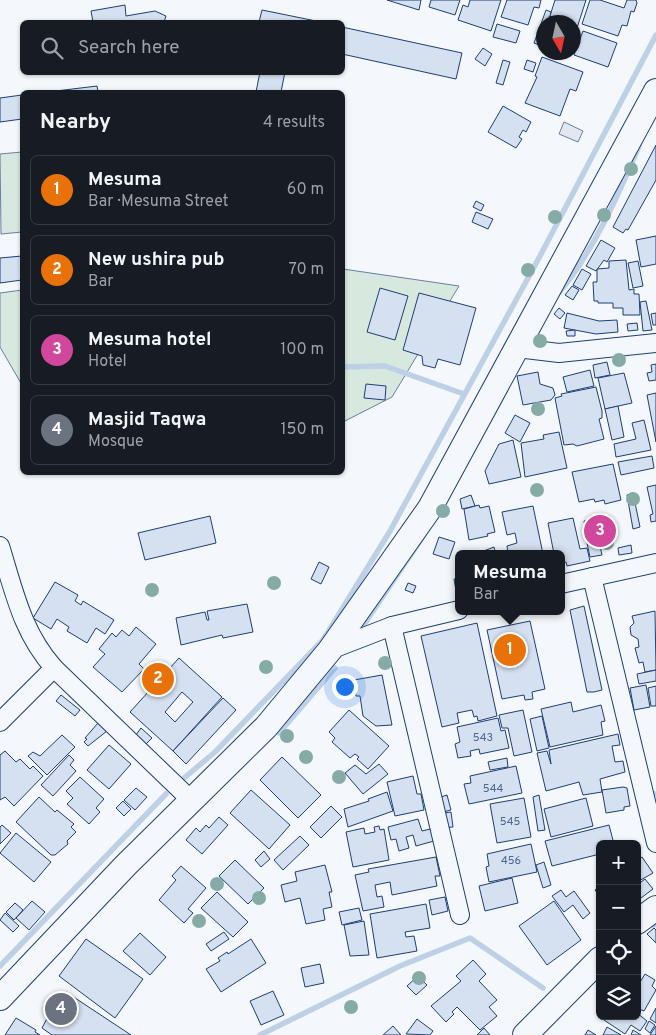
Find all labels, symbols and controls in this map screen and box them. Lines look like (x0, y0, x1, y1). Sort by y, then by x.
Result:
north arrow (536, 15, 581, 60)
search box (20, 20, 345, 75)
icon: search (38, 34, 66, 62)
text: Search here (78, 36, 180, 60)
text: Nearby (40, 109, 111, 136)
text: 4 results (263, 113, 325, 133)
text: Mesuma (88, 168, 161, 192)
text: 1 (54, 180, 60, 200)
text: 60 m (287, 180, 324, 200)
text: Bar · Mesuma Street (88, 192, 229, 212)
text: New ushira pub (88, 248, 225, 272)
text: 2 (52, 260, 62, 280)
text: 70 m (289, 260, 324, 280)
text: Bar (88, 272, 114, 292)
text: Mesuma hotel (88, 328, 212, 352)
text: 3 (52, 340, 62, 360)
text: 100 m (280, 340, 324, 360)
text: Hotel (88, 352, 127, 372)
text: Masjid Taqwa (88, 408, 206, 432)
text: 4 (52, 420, 62, 440)
text: 150 m (281, 420, 324, 440)
text: Mosque (88, 432, 144, 452)
pin: 3 (584, 512, 616, 550)
popup (455, 550, 565, 615)
text: Mesuma (473, 561, 547, 585)
text: Bar (473, 585, 499, 605)
pin: 1 (494, 631, 526, 669)
pin: 2 (142, 660, 174, 698)
your location (332, 674, 358, 700)
house number: 543 (473, 731, 493, 745)
house number: 544 (483, 782, 504, 796)
house number: 545 (500, 815, 521, 829)
map controls (596, 840, 641, 1020)
button: + (596, 840, 641, 885)
house number: 456 (501, 854, 521, 868)
button: − (596, 885, 641, 930)
button: locate (596, 930, 641, 975)
button: layers (596, 975, 641, 1020)
pin: 4 (45, 990, 77, 1028)

